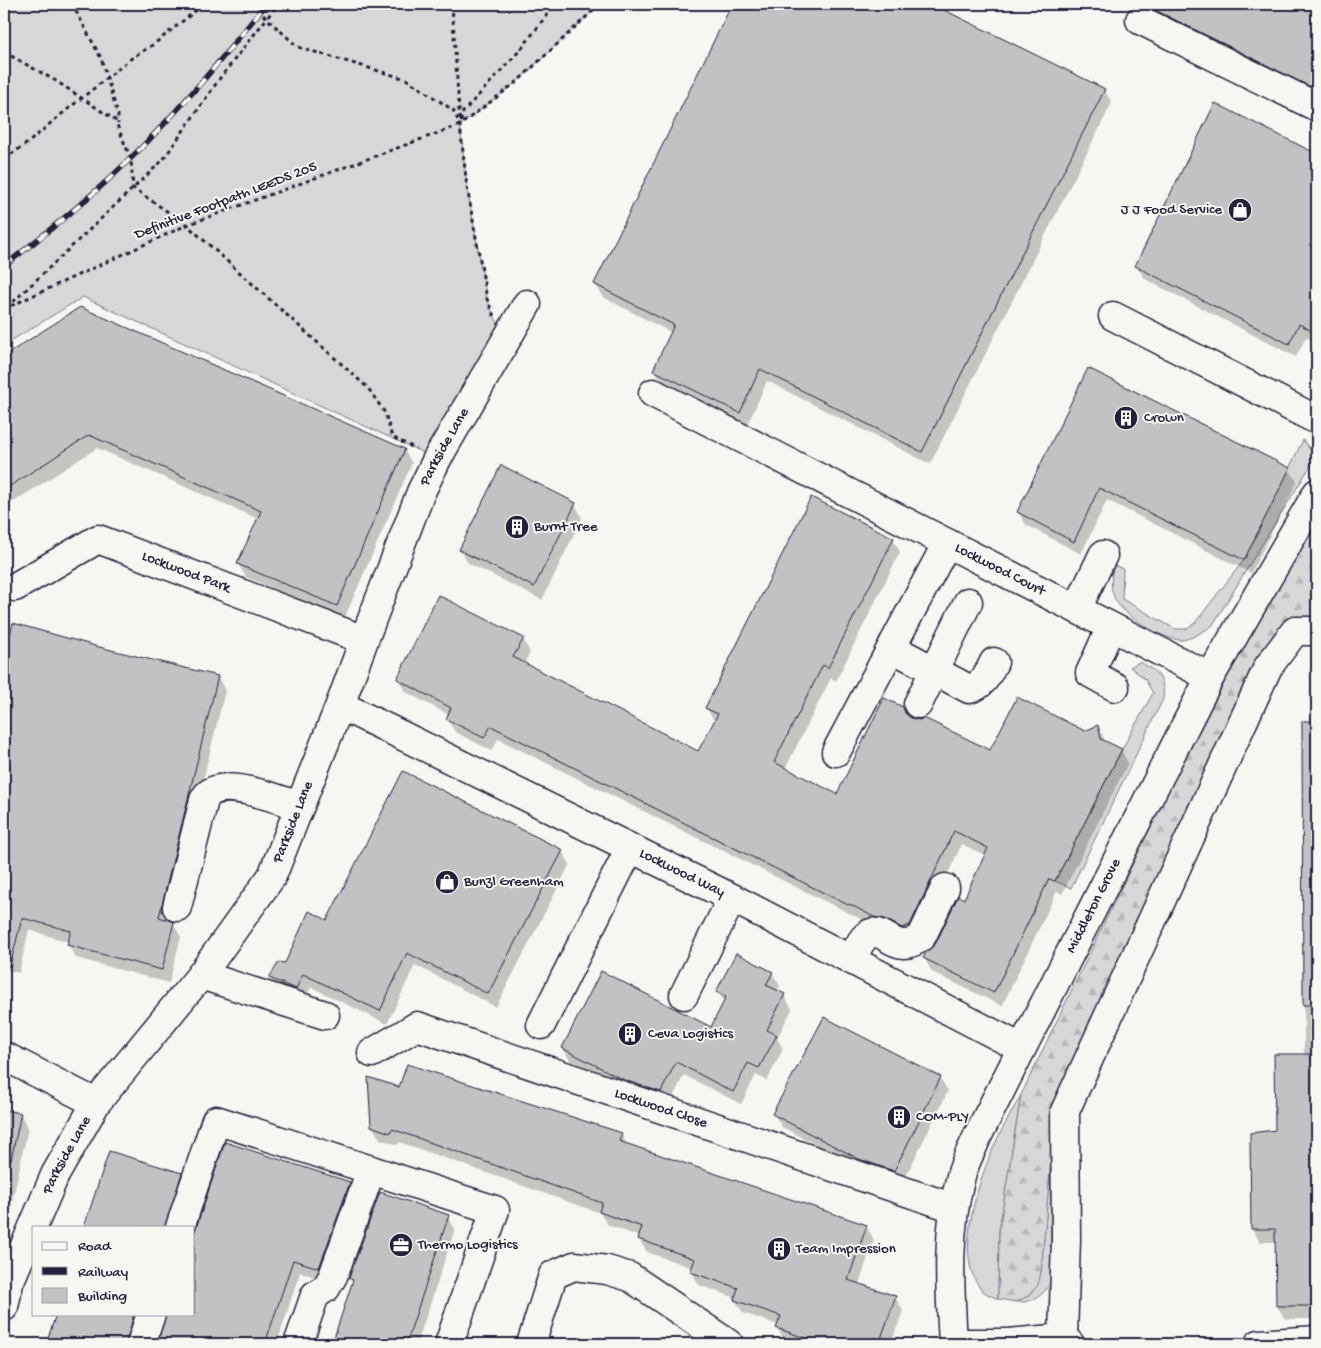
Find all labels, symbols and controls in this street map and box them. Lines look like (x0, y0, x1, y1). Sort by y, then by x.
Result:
street label: Definitive Footpath LEEDS 205 (131, 158, 320, 245)
shop icon: J J Food Service (1227, 197, 1253, 223)
place label: J J Food Service (1121, 201, 1222, 219)
street label: Parkside Lane (416, 405, 474, 490)
building icon: Crown (1113, 405, 1139, 431)
place label: Crown (1144, 409, 1184, 427)
building icon: Burnt Tree (504, 514, 530, 540)
place label: Burnt Tree (533, 518, 598, 536)
street label: Lockwood Court (952, 539, 1050, 601)
street label: Lockwood Park (139, 547, 234, 598)
street label: Parkside Lane (269, 779, 318, 867)
street label: Lockwood Way (636, 845, 728, 902)
street label: Middleton Grove (1062, 855, 1126, 956)
shop icon: Bunzl Greenham (434, 869, 460, 895)
place label: Bunzl Greenham (463, 873, 564, 891)
building icon: Ceva Logistics (617, 1021, 643, 1047)
place label: Ceva Logistics (648, 1025, 733, 1043)
street label: Lockwood Close (612, 1085, 710, 1133)
building icon: COM-PLY (886, 1104, 912, 1130)
place label: COM-PLY (916, 1108, 969, 1126)
street label: Parkside Lane (38, 1113, 96, 1198)
legend (32, 1226, 195, 1316)
office icon: Thermo Logistics (388, 1232, 414, 1258)
place label: Thermo Logistics (417, 1236, 518, 1254)
building icon: Team Impression (766, 1236, 792, 1262)
text: Road (78, 1238, 112, 1256)
place label: Team Impression (795, 1240, 896, 1258)
text: Railway (78, 1264, 129, 1282)
text: Building (77, 1288, 127, 1306)

